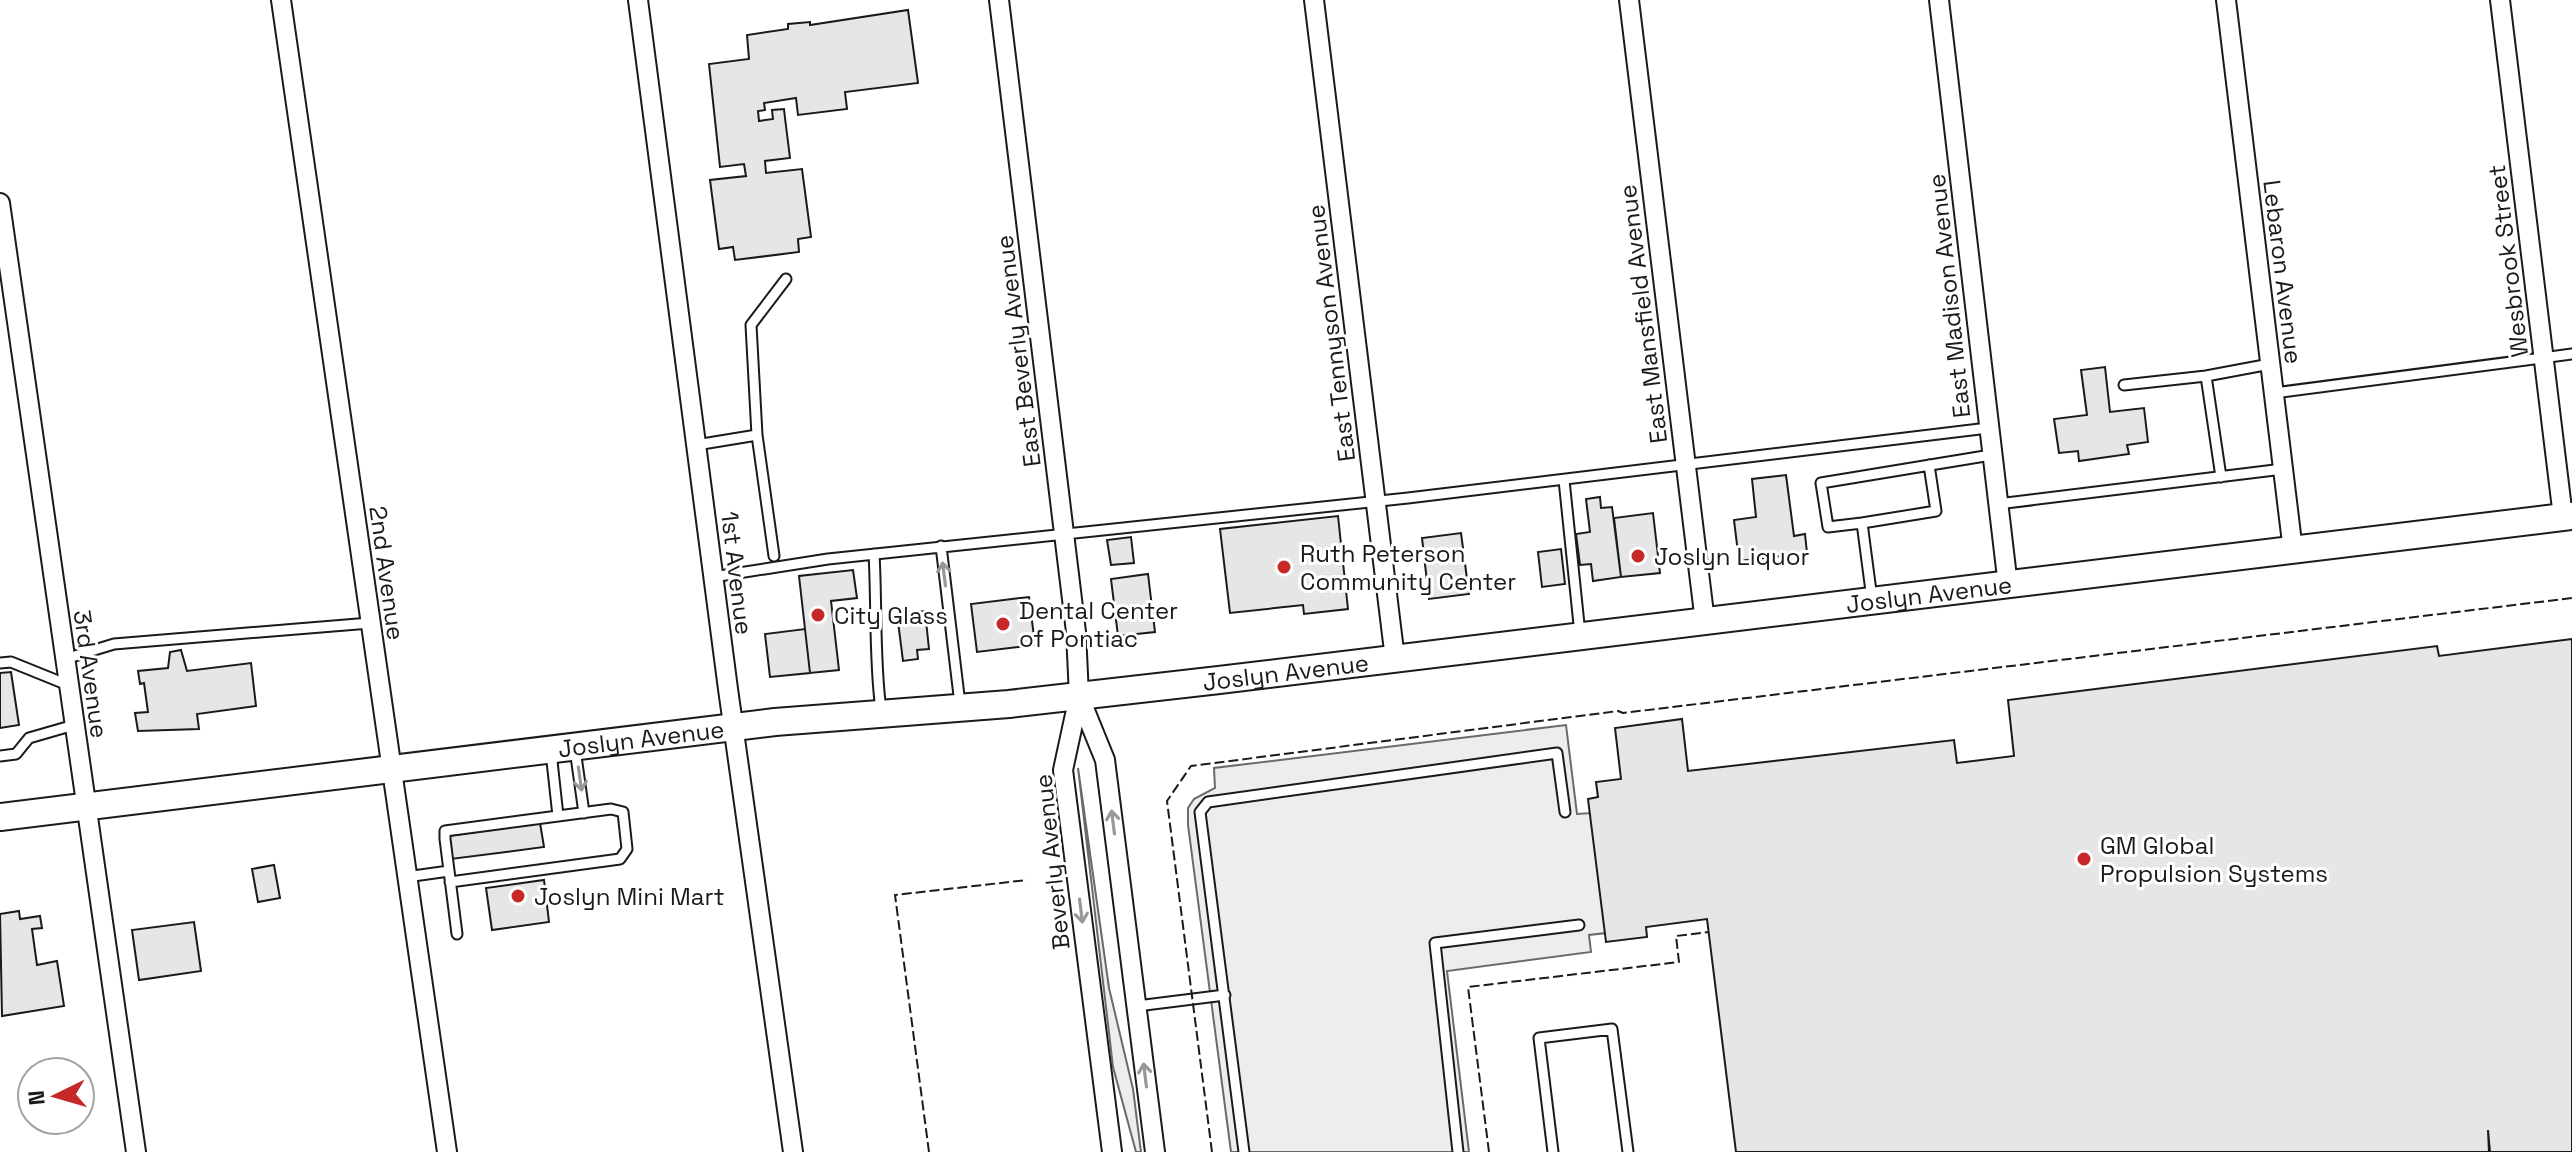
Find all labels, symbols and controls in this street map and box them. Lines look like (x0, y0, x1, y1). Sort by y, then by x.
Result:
street label: Wesbrook Street (2481, 163, 2535, 359)
street label: East Madison Avenue (1921, 172, 1977, 420)
street label: Lebaron Avenue (2256, 178, 2310, 366)
street label: East Mansfield Avenue (1612, 183, 1674, 445)
street label: East Tennyson Avenue (1300, 203, 1362, 463)
street label: East Beverly Avenue (988, 233, 1048, 469)
street label: 2nd Avenue (362, 504, 412, 642)
street label: 1st Avenue (714, 510, 760, 636)
place label: Ruth Peterson Community Center (1300, 538, 1516, 597)
place label: Joslyn Liquor (1654, 541, 1810, 572)
marker: Joslyn Liquor (1629, 547, 1647, 565)
marker: Ruth Peterson Community Center (1275, 558, 1293, 576)
one-way arrow (937, 561, 952, 588)
street label: Joslyn Avenue (1844, 569, 2014, 619)
place label: Dental Center of Pontiac (1019, 595, 1178, 654)
place label: City Glass (834, 600, 948, 631)
marker: City Glass (809, 606, 827, 624)
street label: 3rd Avenue (67, 608, 115, 740)
marker: Dental Center of Pontiac (994, 615, 1012, 633)
street label: Joslyn Avenue (1201, 646, 1370, 697)
street label: Joslyn Avenue (556, 713, 726, 764)
one-way arrow (572, 765, 587, 792)
street label: Beverly Avenue (1027, 773, 1077, 951)
one-way arrow (1105, 810, 1120, 835)
place label: GM Global Propulsion Systems (2100, 830, 2328, 889)
marker: GM Global Propulsion Systems (2075, 850, 2093, 868)
place label: Joslyn Mini Mart (534, 881, 725, 912)
marker: Joslyn Mini Mart (509, 887, 527, 905)
one-way arrow (1074, 898, 1089, 923)
north arrow (16, 1056, 96, 1136)
one-way arrow (1138, 1062, 1153, 1089)
text: N (21, 1089, 51, 1106)

